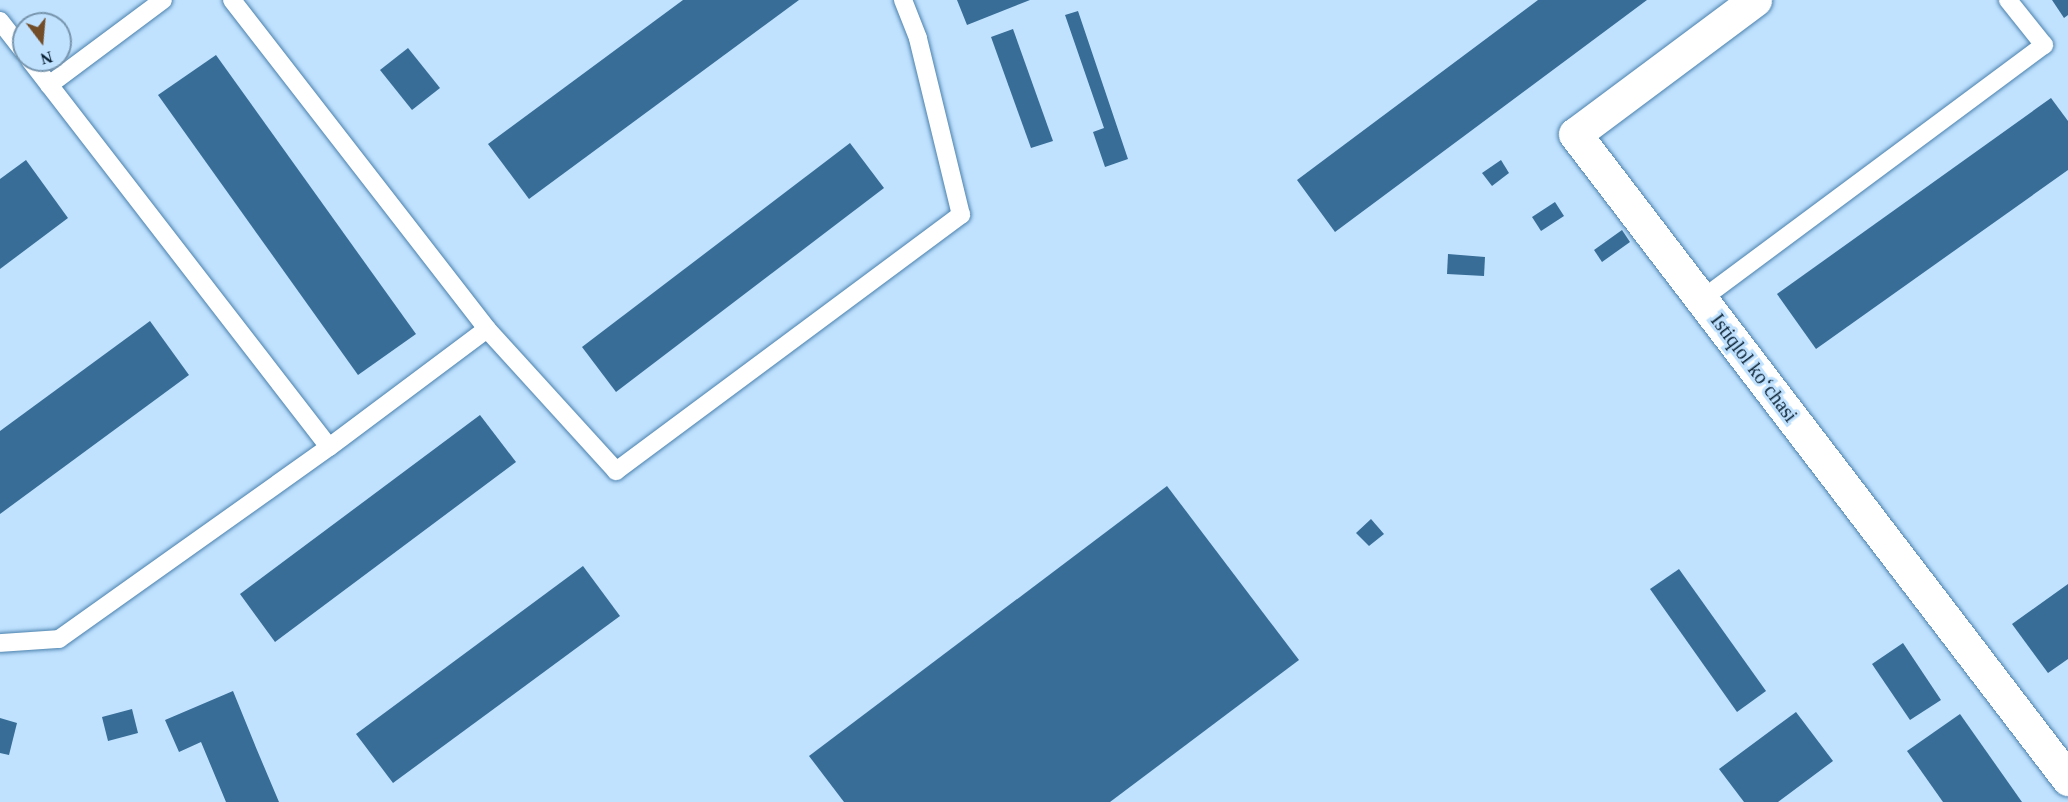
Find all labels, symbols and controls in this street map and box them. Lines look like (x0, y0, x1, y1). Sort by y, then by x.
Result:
north arrow (12, 12, 72, 72)
text: N (39, 48, 54, 68)
street label: Istiqlol koʻchasi (1705, 309, 1803, 427)

